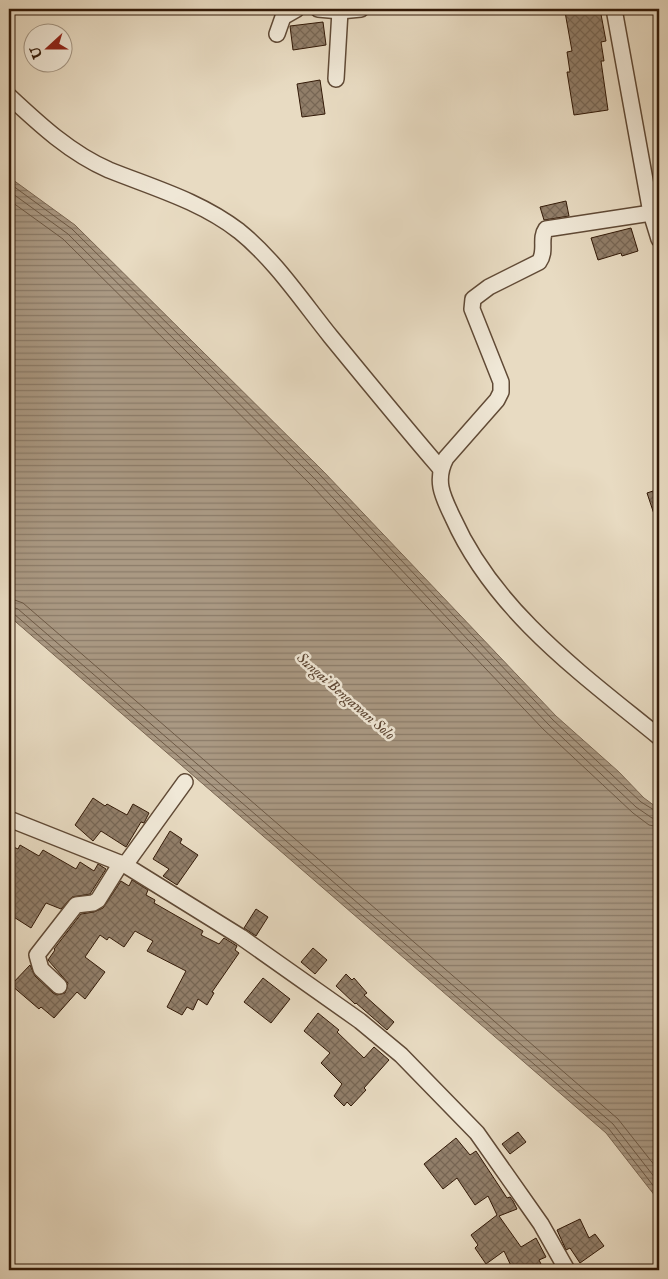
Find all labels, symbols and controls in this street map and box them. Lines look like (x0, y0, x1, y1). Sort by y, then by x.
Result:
north arrow (22, 22, 72, 72)
text: U (26, 42, 48, 62)
water label: Sungai Bengawan Solo (292, 648, 399, 745)

